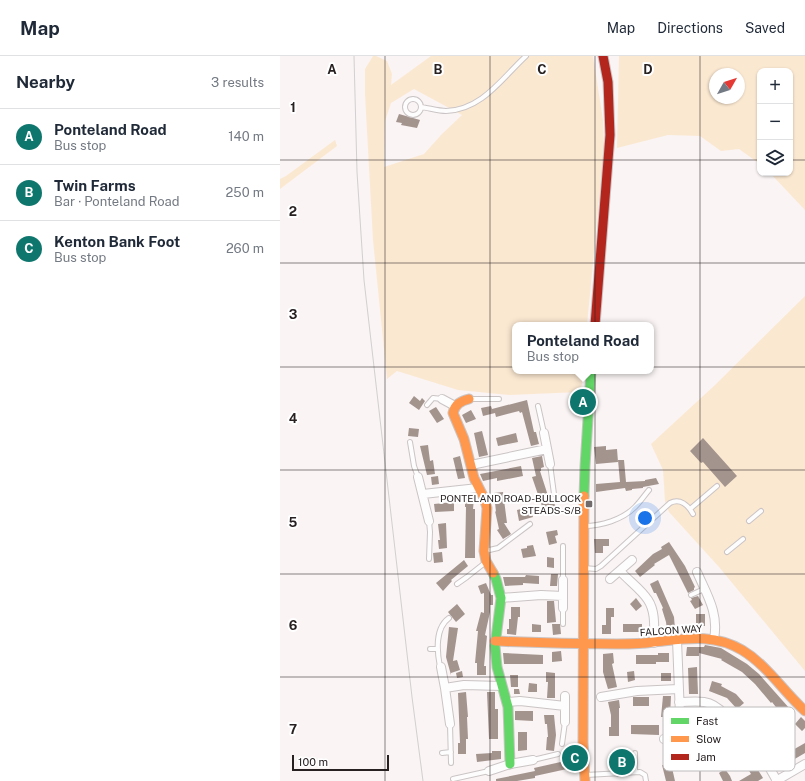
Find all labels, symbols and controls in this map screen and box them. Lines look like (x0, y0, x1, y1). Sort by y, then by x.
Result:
text: Map (20, 17, 60, 39)
text: Map (607, 20, 635, 36)
text: Directions (657, 20, 723, 36)
text: Saved (745, 20, 785, 36)
text: A (327, 62, 337, 77)
text: B (434, 62, 443, 77)
text: C (537, 62, 547, 77)
text: D (643, 62, 653, 77)
north arrow (709, 68, 745, 104)
map controls (757, 68, 793, 176)
button: + (757, 68, 793, 104)
text: Nearby (16, 72, 75, 92)
text: 3 results (211, 75, 264, 90)
text: 1 (290, 100, 296, 115)
button: − (757, 104, 793, 140)
text: Ponteland Road (54, 121, 167, 138)
text: A (24, 129, 34, 144)
text: 140 m (228, 129, 264, 144)
text: Bus stop (54, 138, 106, 153)
button: layers (757, 140, 793, 176)
text: Twin Farms (54, 177, 136, 194)
text: B (25, 185, 33, 200)
text: 250 m (226, 185, 264, 200)
text: Bar · Ponteland Road (54, 194, 179, 209)
text: 2 (289, 204, 297, 219)
text: Kenton Bank Foot (54, 233, 180, 250)
text: C (24, 241, 34, 256)
text: 260 m (226, 241, 264, 256)
text: Bus stop (54, 250, 106, 265)
text: 3 (289, 307, 298, 322)
popup (512, 322, 654, 374)
text: Ponteland Road (527, 332, 639, 349)
text: Bus stop (527, 349, 579, 364)
pin: A (570, 387, 596, 417)
text: 4 (289, 411, 298, 426)
place label: PONTELAND ROAD-BULLOCK STEADS-S/B (440, 492, 581, 516)
marker: PONTELAND ROAD-BULLOCK STEADS-S/B (584, 499, 594, 509)
your location (635, 508, 655, 528)
text: 5 (289, 515, 298, 530)
text: 6 (289, 618, 298, 633)
street label: FALCON WAY (639, 622, 703, 638)
legend (663, 707, 795, 771)
text: Fast (696, 715, 718, 727)
text: 7 (289, 722, 297, 737)
text: Slow (696, 733, 722, 745)
pin: C (562, 743, 588, 773)
pin: B (609, 747, 635, 777)
text: Jam (696, 751, 716, 763)
scale bar (292, 753, 389, 772)
text: 100 m (298, 756, 328, 768)

